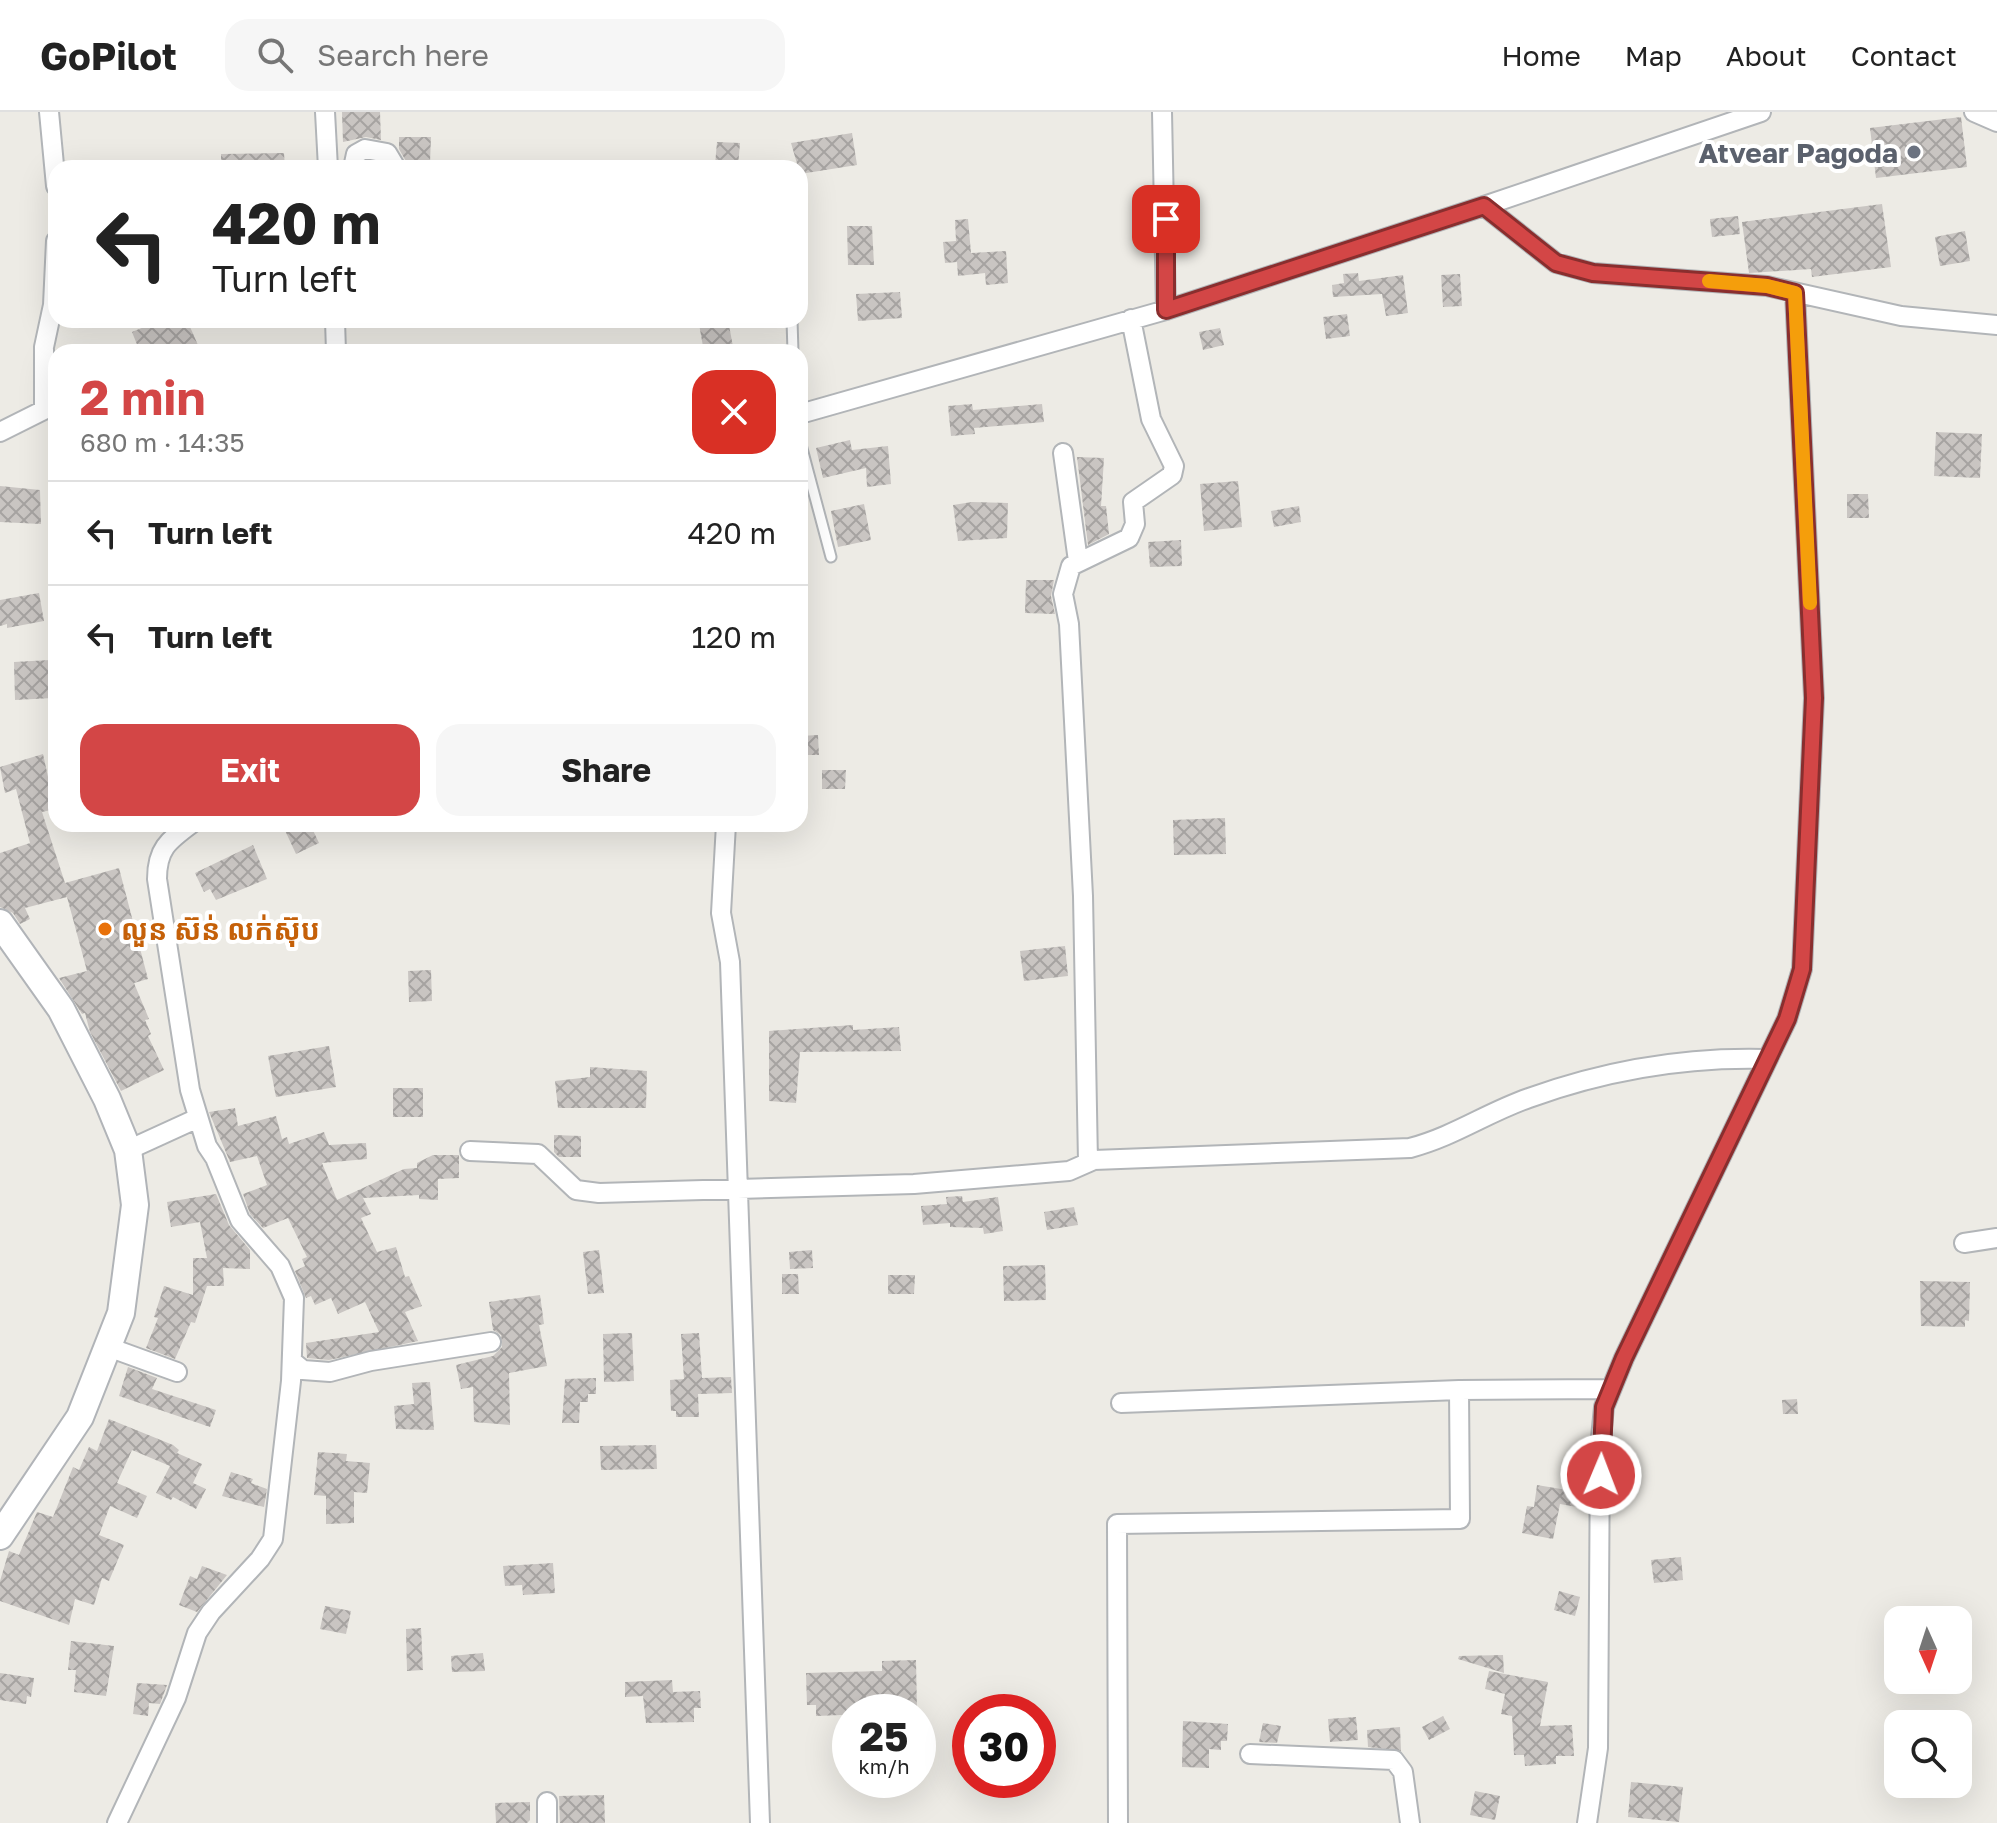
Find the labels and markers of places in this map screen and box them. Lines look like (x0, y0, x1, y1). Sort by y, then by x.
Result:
place label: Atvear Pagoda (1699, 136, 1898, 169)
marker: Atvear Pagoda (1905, 143, 1923, 161)
pin (1132, 185, 1200, 253)
place label: លួន ស៊ន់ លក់ស៊ុប (121, 913, 320, 947)
marker: លួន ស៊ន់ លក់ស៊ុប (96, 920, 114, 938)

